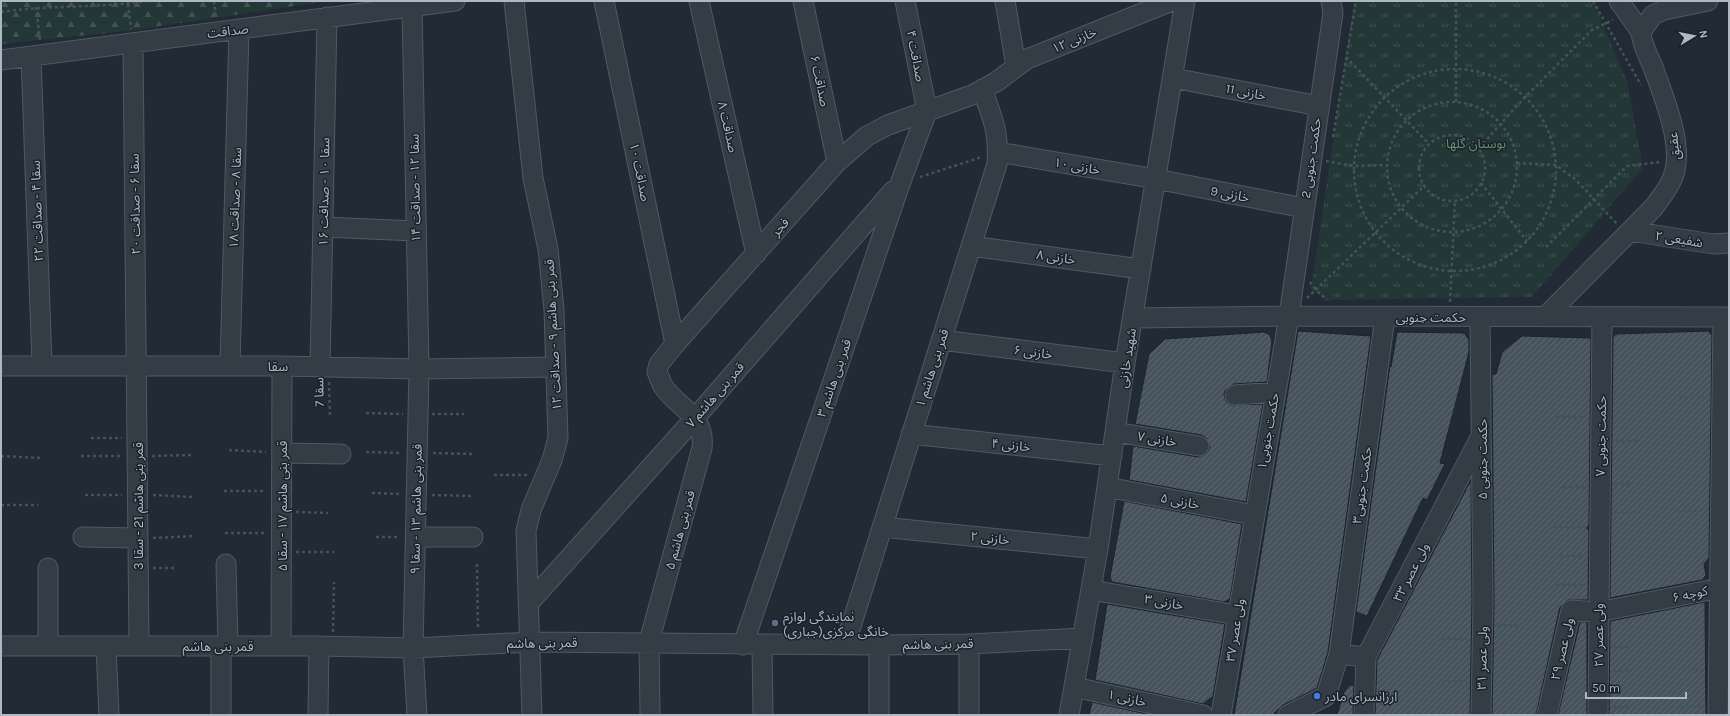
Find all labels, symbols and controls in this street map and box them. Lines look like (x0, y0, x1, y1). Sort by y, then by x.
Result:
north arrow (1674, 16, 1714, 56)
street label: صداقت (206, 21, 250, 41)
street label: خازنی ۱۲ (1049, 24, 1099, 57)
street label: صداقت ۴ (904, 29, 928, 83)
text: N (1696, 29, 1710, 39)
street label: صداقت ۶ (807, 54, 833, 108)
street label: خازنی 11 (1224, 81, 1268, 104)
street label: صداقت ۸ (715, 100, 741, 154)
street label: حکمت جنوبی 2 (1298, 117, 1325, 199)
street label: عقیق (1665, 131, 1684, 161)
street label: سقا ۱۲ - صداقت ۱۴ (407, 133, 423, 243)
park label: بوستان گلها (1446, 136, 1506, 152)
street label: سقا ۱۰ - صداقت ۱۶ (316, 137, 332, 247)
street label: صداقت ۱۰ (626, 141, 654, 203)
street label: سقا ۸ - صداقت ۱۸ (226, 147, 244, 249)
street label: سقا ۶ - صداقت ۲۰ (127, 153, 143, 255)
street label: خازنی ۱۰ (1052, 155, 1102, 178)
street label: سقا ۴ - صداقت ۲۲ (28, 160, 46, 262)
street label: خازنی 9 (1209, 183, 1251, 206)
street label: فجر (767, 215, 792, 240)
street label: شفیعی ۲ (1654, 228, 1704, 251)
street label: خازنی ۸ (1035, 247, 1077, 268)
street label: قمر بنی هاشم ۹ - صداقت ۱۲ (542, 258, 567, 411)
street label: حکمت جنوبی (1396, 310, 1467, 326)
street label: قمر بنی هاشم ۱ (912, 327, 955, 410)
street label: شهید خازنی (1115, 327, 1140, 389)
street label: قمر بنی هاشم ۳ (814, 337, 857, 420)
street label: خازنی ۶ (1012, 342, 1054, 363)
street label: سقا (268, 359, 288, 374)
street label: قمر بنی هاشم ۷ (683, 359, 750, 433)
street label: سقا 7 (311, 377, 327, 407)
street label: حکمت جنوبی۱ (1254, 391, 1283, 471)
street label: حکمت جنوبی ۷ (1593, 395, 1610, 477)
street label: حکمت جنوبی ۵ (1475, 418, 1491, 499)
street label: خازنی ۷ (1136, 429, 1178, 451)
street label: خازنی ۴ (991, 435, 1032, 456)
street label: قمر بنی هاشم ۱۷ - سقا ۵ (275, 441, 293, 571)
street label: قمر بنی هاشم 21 - سقا 3 (131, 442, 149, 570)
street label: قمر بنی هاشم ۱۳ - سقا ۹ (407, 443, 428, 574)
street label: حکمت جنوبی۳ (1349, 445, 1376, 525)
street label: قمر بنی هاشم ۵ (662, 489, 701, 572)
street label: خازنی ۵ (1159, 490, 1201, 513)
street label: خازنی ۲ (970, 528, 1011, 549)
street label: ولی عصر ۳۳ (1390, 540, 1433, 604)
street label: کوچه ۶ (1671, 583, 1710, 607)
street label: خازنی ۳ (1143, 591, 1185, 614)
street label: ولی عصر ۳۷ (1223, 597, 1248, 663)
street label: ولی عصر ۲۷ (1591, 603, 1607, 667)
place label: نمایندگی لوازم خانگی مرکزی(جباری) (783, 609, 889, 640)
street label: ولی عصر ۲۹ (1548, 616, 1578, 682)
marker: نمایندگی لوازم خانگی مرکزی(جباری) (770, 618, 780, 628)
street label: ولی عصر ۳۱ (1474, 626, 1491, 690)
street label: قمر بنی هاشم (506, 635, 578, 654)
street label: قمر بنی هاشم (902, 636, 974, 655)
street label: قمر بنی هاشم (183, 639, 254, 657)
scale bar (1586, 674, 1686, 700)
text: 50 m (1592, 681, 1620, 695)
street label: خازنی ۱ (1106, 687, 1148, 710)
place label: ارزانسرای مادر (1324, 689, 1397, 705)
marker: ارزانسرای مادر (1312, 691, 1322, 701)

